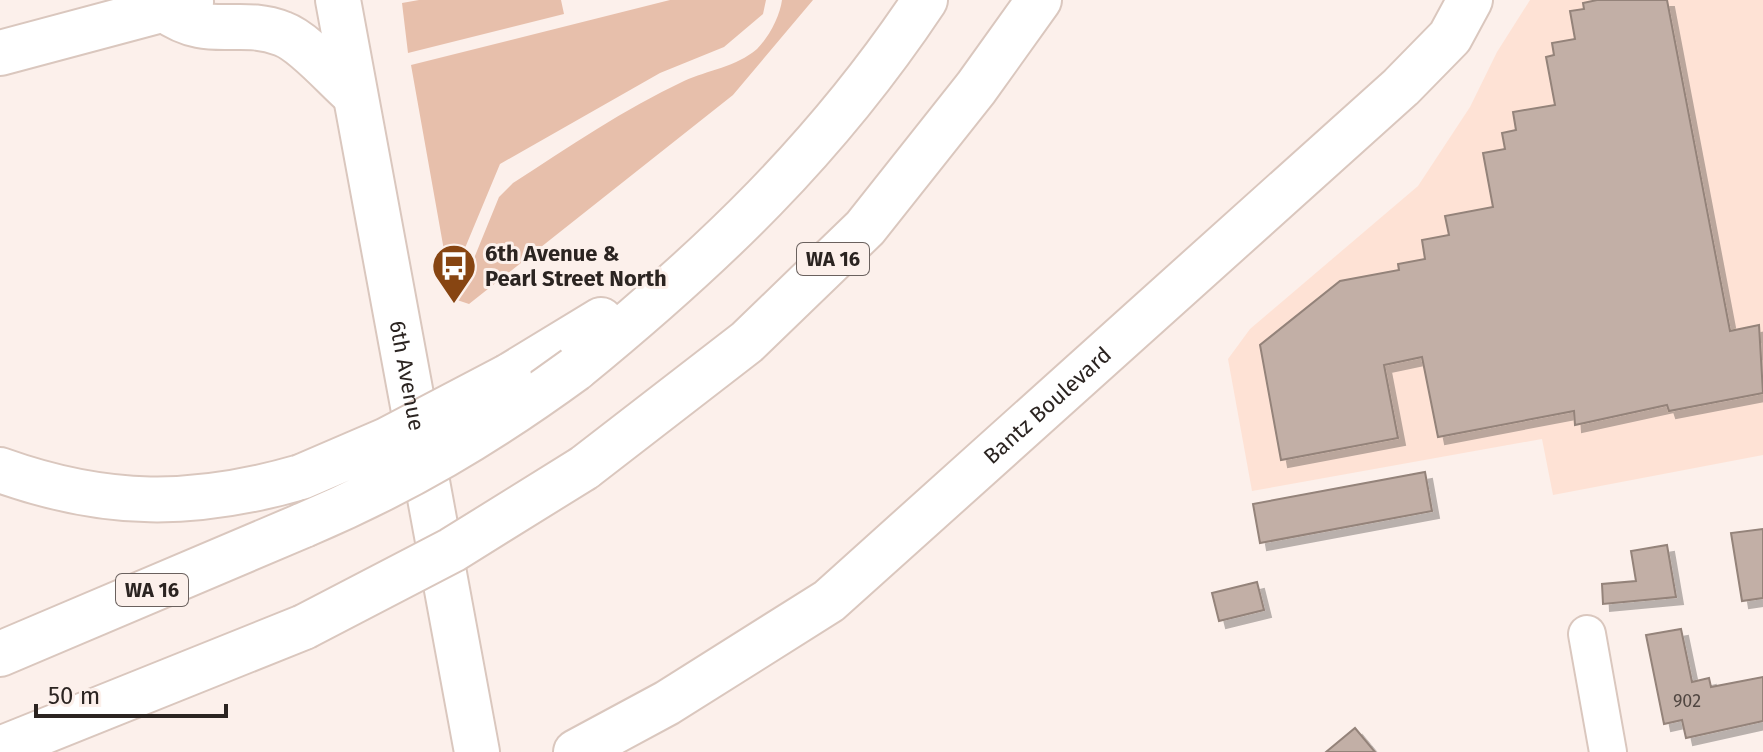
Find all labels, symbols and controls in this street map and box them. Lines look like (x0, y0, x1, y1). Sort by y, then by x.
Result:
place label: 6th Avenue & Pearl Street North (485, 240, 667, 292)
bus stop icon: 6th Avenue & Pearl Street North (430, 242, 478, 305)
road number: WA 16 (797, 243, 869, 275)
street label: 6th Avenue (384, 318, 430, 433)
street label: Bantz Boulevard (978, 341, 1117, 470)
road number: WA 16 (116, 574, 188, 606)
scale bar (36, 668, 226, 718)
text: 50 m (48, 682, 100, 710)
house number: 902 (1673, 690, 1701, 712)

